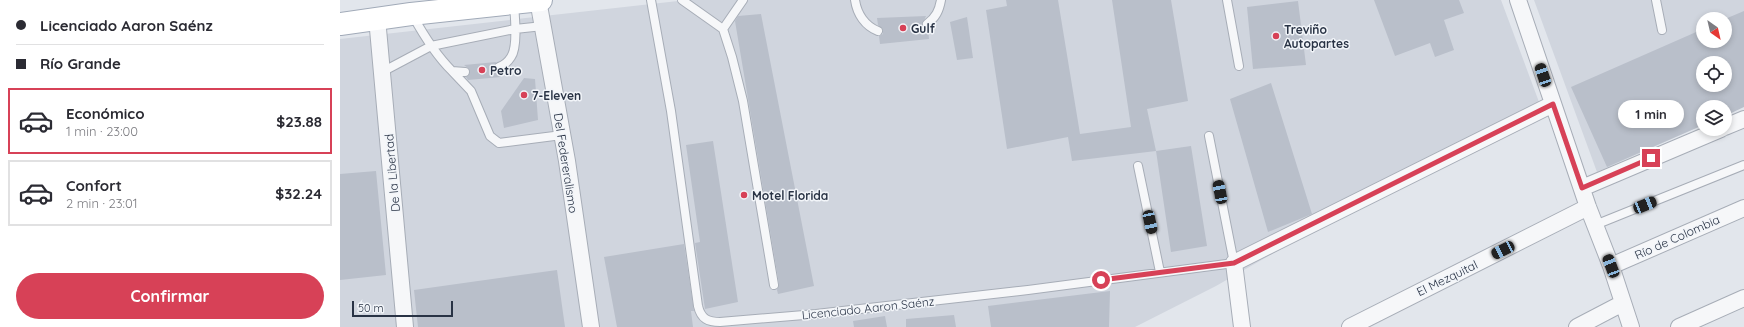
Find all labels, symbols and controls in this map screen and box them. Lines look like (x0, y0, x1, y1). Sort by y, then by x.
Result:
north arrow (1696, 12, 1732, 48)
map controls (1696, 12, 1732, 136)
text: Licenciado Aaron Saénz (40, 16, 213, 35)
place label: Gulf (911, 21, 936, 36)
place label: Treviño Autopartes (1284, 22, 1349, 51)
marker: Gulf (898, 23, 908, 33)
marker: Treviño Autopartes (1271, 31, 1281, 41)
text: Río Grande (40, 54, 121, 73)
button: locate (1696, 56, 1732, 92)
car (1533, 62, 1553, 88)
place label: Petro (490, 63, 522, 78)
marker: Petro (477, 65, 487, 75)
place label: 7-Eleven (532, 88, 581, 103)
marker: 7-Eleven (519, 90, 529, 100)
callout: 1 min (1618, 100, 1684, 128)
button: layers (1696, 100, 1732, 136)
icon: car (18, 103, 54, 139)
text: Económico (66, 104, 145, 123)
text: 1 min (1635, 106, 1667, 122)
text: $23.88 (276, 112, 322, 131)
street label: Del Federeralismo (551, 112, 581, 214)
text: 1 min · 23:00 (66, 123, 138, 139)
street label: De la Libertad (381, 133, 403, 213)
route end (1642, 149, 1660, 167)
icon: car (18, 175, 54, 211)
text: Confort (66, 176, 122, 195)
car (1212, 179, 1228, 205)
text: $32.24 (275, 184, 322, 203)
place label: Motel Florida (752, 188, 828, 203)
marker: Motel Florida (739, 190, 749, 200)
text: 2 min · 23:01 (66, 195, 138, 211)
car (1632, 195, 1658, 215)
car (1142, 209, 1158, 235)
street label: Río de Colombia (1632, 212, 1722, 262)
car (1490, 239, 1516, 261)
car (1601, 253, 1621, 279)
street label: El Mezquital (1414, 257, 1480, 299)
route start (1092, 271, 1110, 289)
button: Confirmar (16, 273, 324, 319)
street label: Licenciado Aaron Saénz (801, 294, 935, 322)
scale bar (352, 299, 453, 318)
text: 50 m (358, 301, 384, 315)

